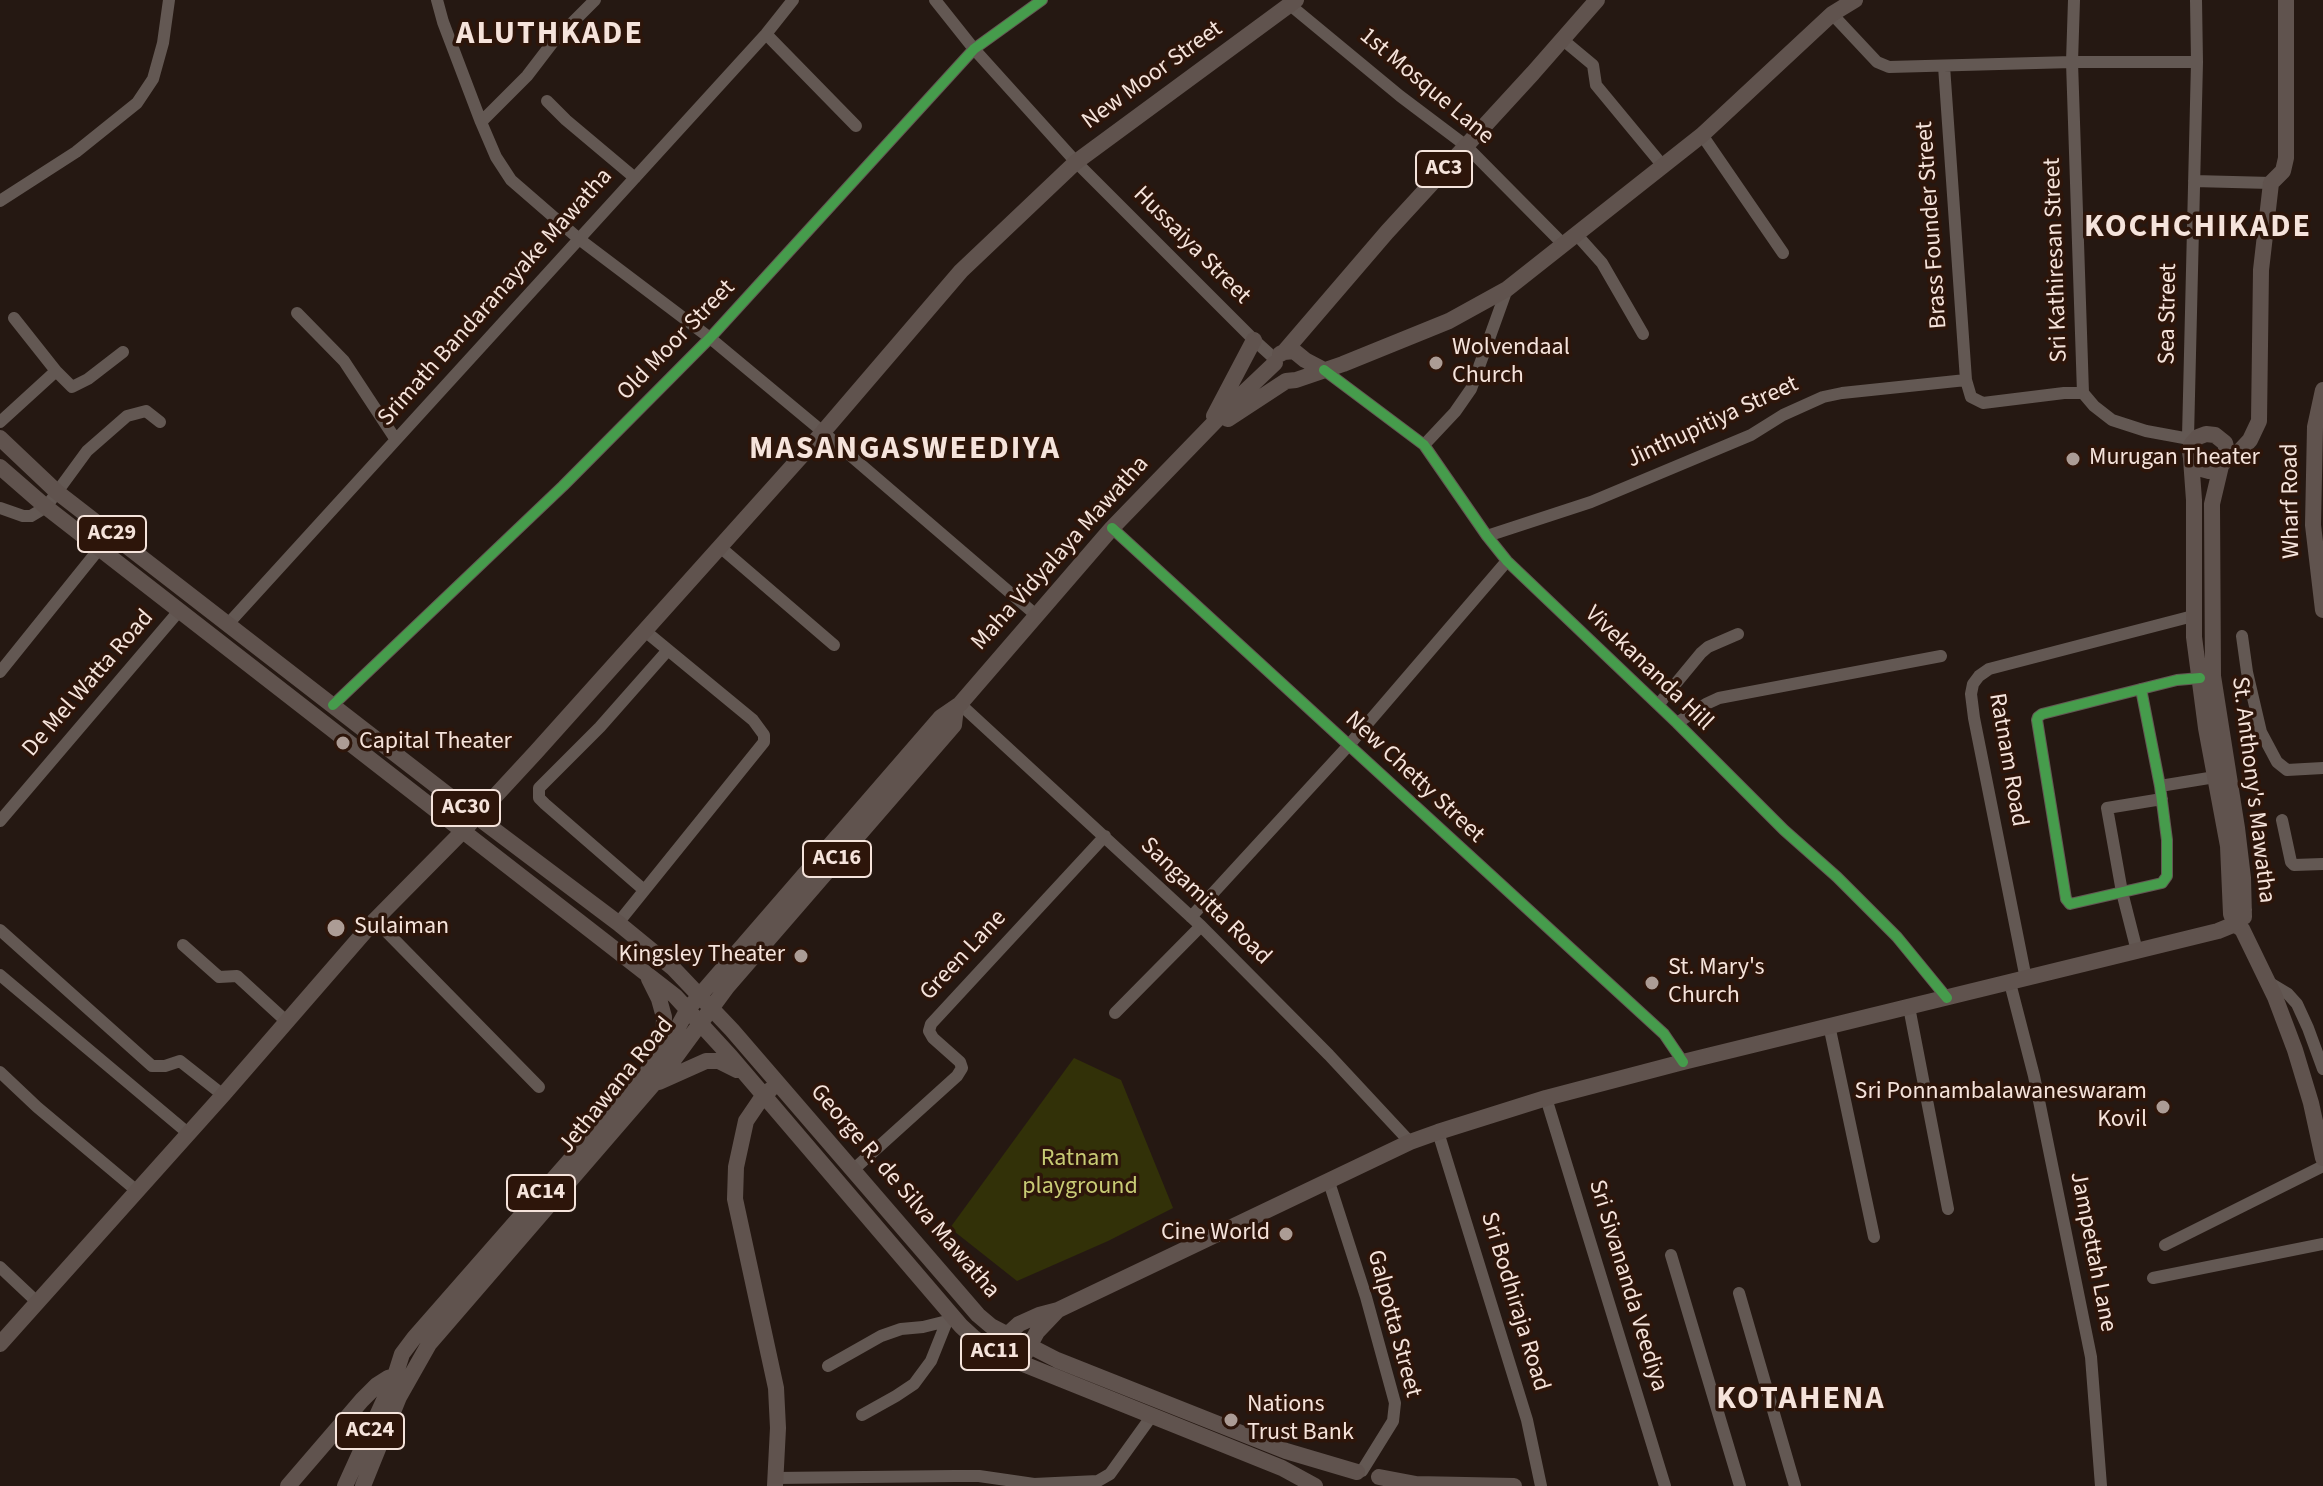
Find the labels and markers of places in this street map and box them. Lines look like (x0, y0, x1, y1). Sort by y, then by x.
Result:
place label: Wolvendaal Church (1452, 335, 1570, 391)
marker: Wolvendaal Church (1427, 354, 1445, 372)
place label: Murugan Theater (2089, 445, 2260, 473)
marker: Murugan Theater (2064, 450, 2082, 468)
place label: Capital Theater (359, 729, 512, 757)
marker: Capital Theater (334, 734, 352, 752)
place label: Sulaiman (354, 914, 449, 942)
marker: Sulaiman (325, 917, 347, 939)
place label: Kingsley Theater (618, 942, 785, 970)
marker: Kingsley Theater (792, 947, 810, 965)
place label: St. Mary's Church (1668, 955, 1765, 1011)
marker: St. Mary's Church (1643, 974, 1661, 992)
place label: Sri Ponnambalawaneswaram Kovil (1855, 1079, 2147, 1135)
marker: Sri Ponnambalawaneswaram Kovil (2154, 1098, 2172, 1116)
place label: Cine World (1161, 1220, 1270, 1248)
marker: Cine World (1277, 1225, 1295, 1243)
place label: Nations Trust Bank (1247, 1392, 1354, 1448)
marker: Nations Trust Bank (1222, 1411, 1240, 1429)

